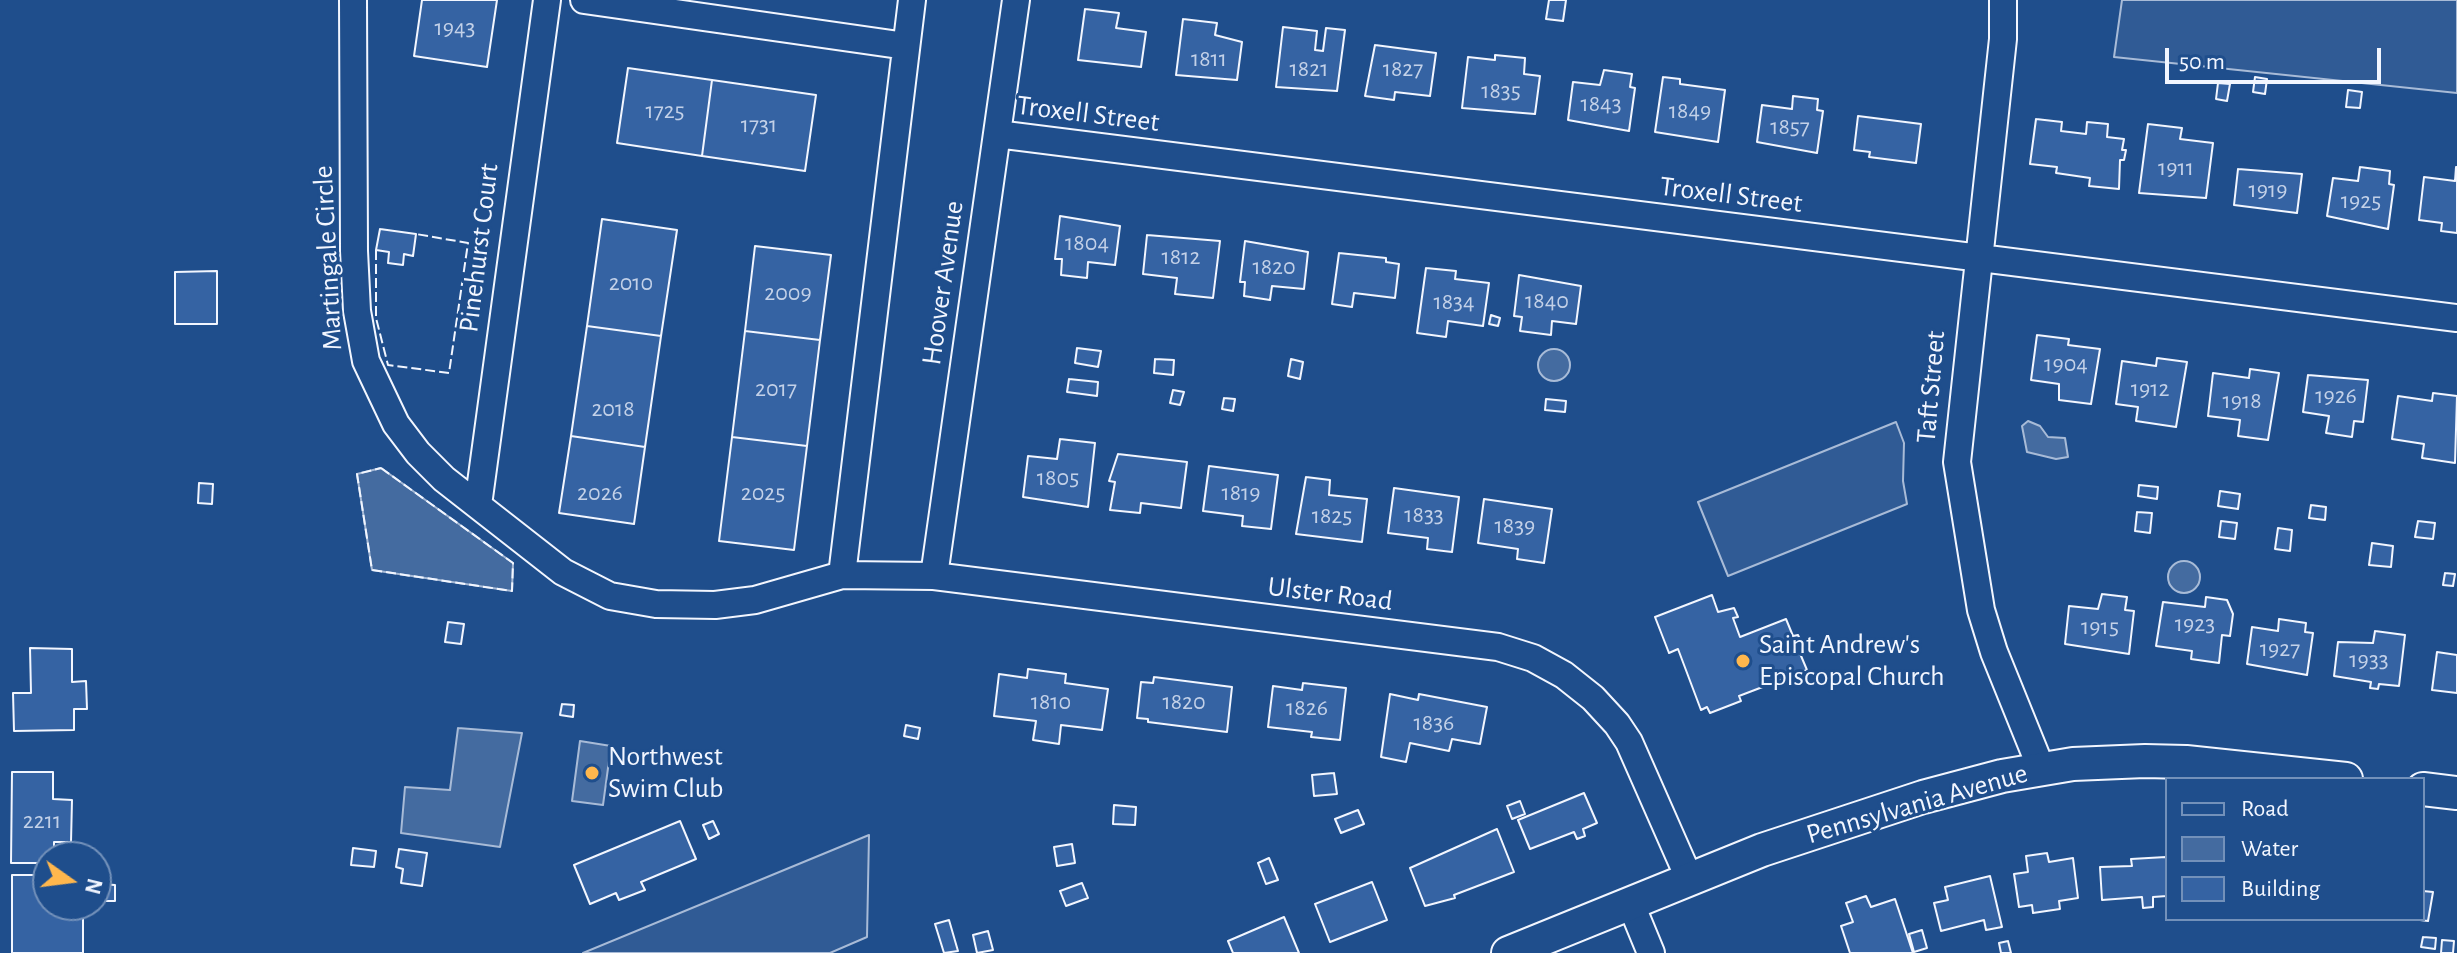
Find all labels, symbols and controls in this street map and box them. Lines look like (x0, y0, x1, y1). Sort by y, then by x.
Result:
house number: 1943 (435, 14, 475, 42)
scale bar (2169, 32, 2385, 82)
house number: 1811 (1191, 45, 1227, 73)
text: 50 m (2179, 50, 2225, 74)
house number: 1821 (1290, 55, 1328, 83)
house number: 1827 (1383, 55, 1423, 83)
house number: 1835 (1481, 77, 1521, 105)
street label: Troxell Street (1015, 89, 1161, 139)
house number: 1843 (1580, 90, 1622, 118)
house number: 1725 (645, 97, 685, 125)
house number: 1849 (1669, 97, 1711, 125)
house number: 1731 (741, 111, 777, 139)
house number: 1857 (1770, 113, 1810, 141)
house number: 1911 (2158, 154, 2194, 182)
street label: Pinehurst Court (452, 162, 506, 334)
street label: Martingale Circle (306, 165, 350, 351)
street label: Troxell Street (1658, 170, 1804, 220)
house number: 1919 (2248, 176, 2288, 204)
house number: 1925 (2341, 187, 2381, 215)
street label: Hoover Avenue (915, 199, 971, 367)
house number: 1804 (1065, 229, 1109, 257)
house number: 1812 (1162, 243, 1200, 271)
house number: 1820 (1252, 253, 1296, 281)
house number: 2010 (609, 269, 653, 297)
house number: 2009 (764, 279, 812, 307)
house number: 1840 (1525, 287, 1569, 315)
house number: 1834 (1433, 288, 1475, 316)
street label: Taft Street (1909, 329, 1953, 445)
house number: 1904 (2044, 350, 2088, 378)
house number: 2017 (755, 375, 797, 403)
house number: 1912 (2131, 375, 2169, 403)
house number: 1926 (2315, 382, 2357, 410)
house number: 1918 (2222, 387, 2262, 415)
house number: 2018 (591, 395, 635, 423)
house number: 1805 (1037, 464, 1079, 492)
house number: 2026 (577, 479, 623, 507)
house number: 2025 (741, 479, 785, 507)
house number: 1819 (1221, 479, 1261, 507)
house number: 1833 (1404, 501, 1444, 529)
house number: 1825 (1312, 502, 1352, 530)
house number: 1839 (1495, 512, 1535, 540)
street label: Ulster Road (1266, 570, 1394, 618)
house number: 1923 (2175, 610, 2215, 638)
house number: 1915 (2081, 613, 2119, 641)
place label: Saint Andrew's Episcopal Church (1759, 628, 1945, 694)
house number: 1927 (2260, 635, 2300, 663)
house number: 1933 (2349, 646, 2389, 674)
marker: Saint Andrew's Episcopal Church (1734, 652, 1752, 670)
house number: 1810 (1031, 688, 1071, 716)
house number: 1820 (1162, 688, 1206, 716)
house number: 1826 (1286, 694, 1328, 722)
house number: 1836 (1414, 709, 1454, 737)
place label: Northwest Swim Club (608, 740, 723, 806)
street label: Pennsylvania Avenue (1803, 756, 2031, 852)
marker: Northwest Swim Club (583, 764, 601, 782)
legend (2165, 777, 2425, 921)
text: Road (2241, 797, 2289, 821)
house number: 2211 (23, 807, 61, 835)
text: Water (2241, 837, 2298, 861)
north arrow (32, 841, 112, 921)
text: N (81, 876, 106, 896)
text: Building (2241, 877, 2320, 901)

